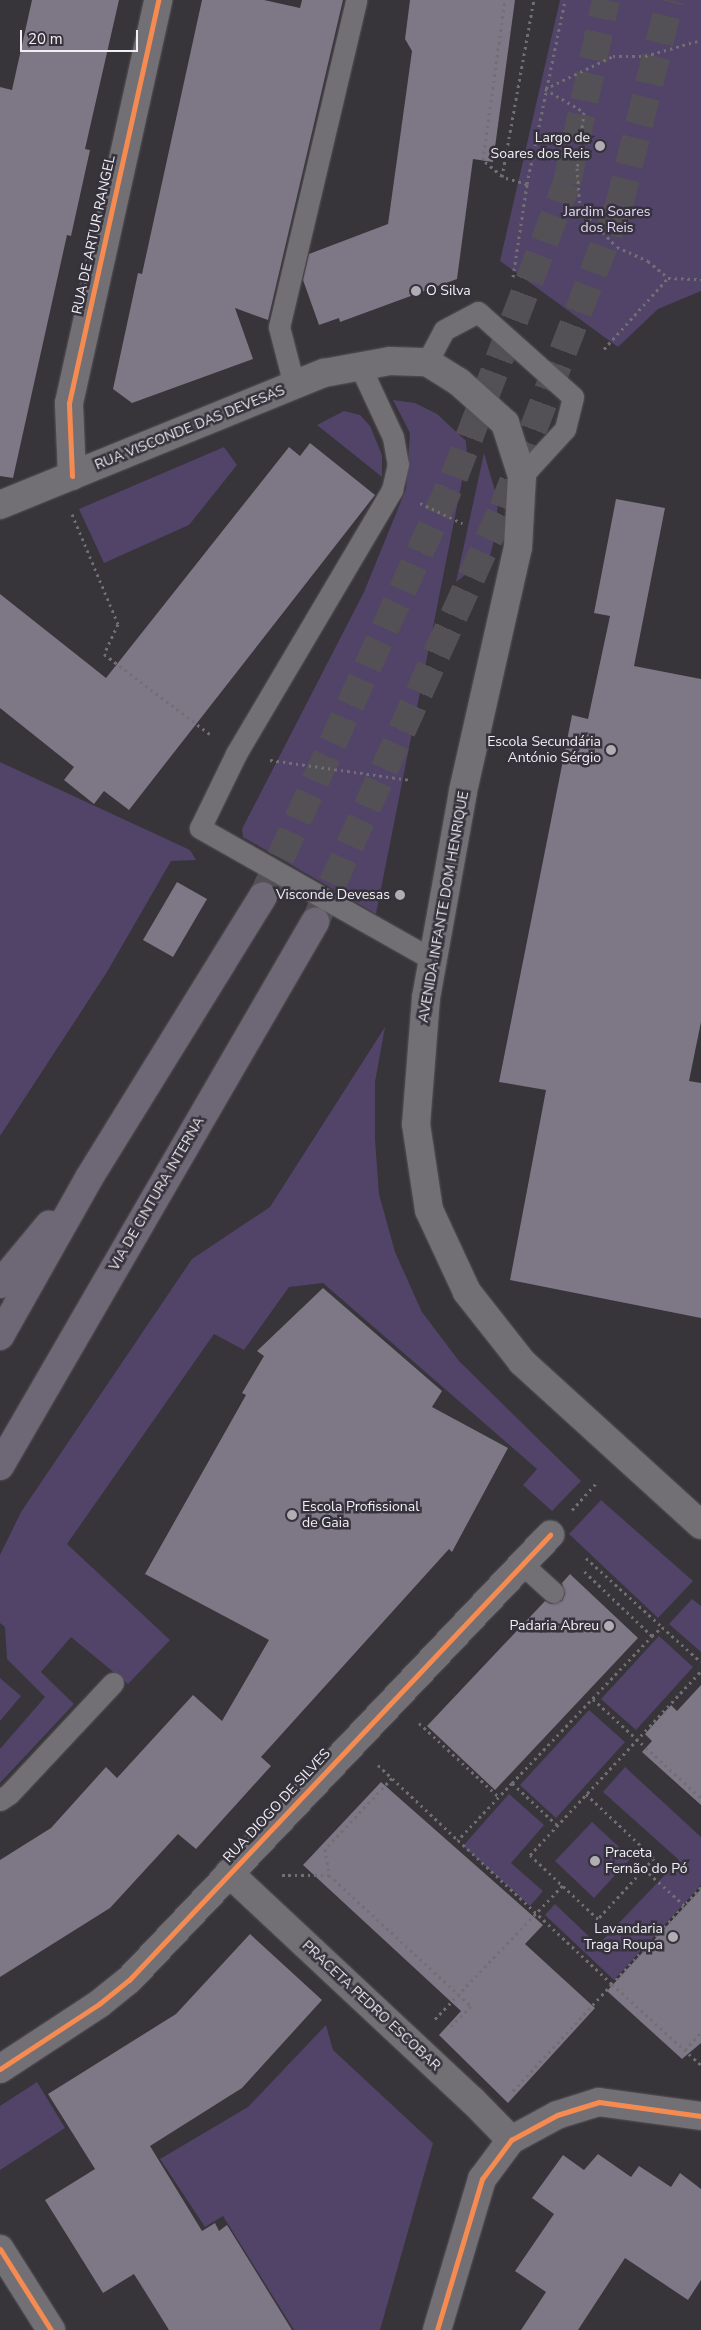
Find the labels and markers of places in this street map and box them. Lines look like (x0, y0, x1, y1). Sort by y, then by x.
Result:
place label: Largo de Soares dos Reis (491, 130, 590, 162)
marker: Largo de Soares dos Reis (594, 140, 606, 152)
place label: O Silva (426, 283, 471, 299)
marker: O Silva (410, 285, 422, 297)
place label: Escola Secundária António Sérgio (487, 734, 601, 766)
marker: Escola Secundária António Sérgio (605, 744, 617, 756)
place label: Visconde Devesas (276, 887, 390, 903)
marker: Visconde Devesas (394, 889, 406, 901)
place label: Escola Profissional de Gaia (302, 1499, 419, 1531)
marker: Escola Profissional de Gaia (286, 1509, 298, 1521)
place label: Padaria Abreu (510, 1618, 599, 1634)
marker: Padaria Abreu (603, 1620, 615, 1632)
place label: Praceta Fernão do Pó (605, 1845, 687, 1878)
marker: Praceta Fernão do Pó (589, 1855, 601, 1867)
place label: Lavandaria Traga Roupa (584, 1921, 663, 1954)
marker: Lavandaria Traga Roupa (667, 1931, 679, 1943)

